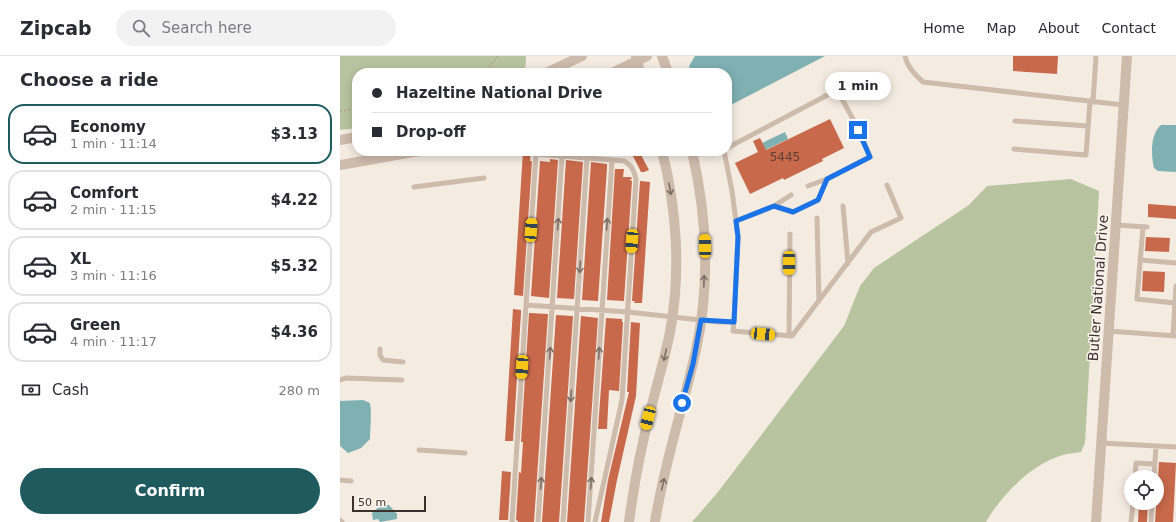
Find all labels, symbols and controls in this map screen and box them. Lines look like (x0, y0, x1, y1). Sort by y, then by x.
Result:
search box (116, 10, 396, 46)
text: Zipcab (20, 17, 92, 39)
icon: search (130, 17, 152, 39)
text: Search here (162, 19, 252, 37)
text: Home (923, 20, 965, 36)
text: Map (987, 20, 1016, 36)
text: About (1038, 20, 1080, 36)
text: Contact (1102, 20, 1156, 36)
text: Choose a ride (20, 69, 159, 90)
callout: 1 min (825, 72, 891, 100)
text: 1 min (838, 78, 878, 93)
text: Hazeltine National Drive (396, 84, 603, 102)
icon: car (22, 116, 58, 152)
text: Economy (70, 118, 146, 136)
route end (849, 121, 867, 139)
text: Drop-off (396, 123, 466, 141)
text: $3.13 (271, 125, 318, 143)
text: 1 min · 11:14 (70, 136, 157, 151)
house number: 5445 (770, 150, 800, 164)
icon: car (22, 182, 58, 218)
one-way arrow (667, 182, 675, 195)
text: Comfort (70, 184, 138, 202)
text: $4.22 (271, 191, 318, 209)
text: 2 min · 11:15 (70, 202, 157, 217)
street label: Butler National Drive (1085, 214, 1111, 362)
car (524, 218, 538, 242)
one-way arrow (554, 218, 561, 231)
one-way arrow (604, 218, 611, 231)
car (625, 229, 639, 253)
car (699, 234, 711, 258)
icon: car (22, 248, 58, 284)
text: XL (70, 250, 91, 268)
car (783, 251, 795, 275)
text: $5.32 (271, 257, 318, 275)
one-way arrow (576, 260, 583, 273)
text: 3 min · 11:16 (70, 268, 157, 283)
one-way arrow (701, 275, 708, 288)
icon: car (22, 314, 58, 350)
text: Green (70, 316, 121, 334)
text: $4.36 (271, 323, 318, 341)
car (751, 327, 775, 341)
text: 4 min · 11:17 (70, 334, 157, 349)
one-way arrow (546, 347, 553, 360)
one-way arrow (596, 347, 603, 360)
one-way arrow (661, 349, 668, 362)
car (515, 355, 529, 379)
icon: cash (20, 379, 42, 401)
text: Cash (52, 381, 89, 399)
text: 280 m (278, 383, 320, 398)
one-way arrow (568, 389, 575, 402)
route start (673, 394, 691, 412)
car (639, 405, 657, 431)
button: Confirm (20, 468, 320, 514)
map controls (1124, 470, 1164, 510)
button: locate (1124, 470, 1164, 510)
one-way arrow (537, 477, 545, 490)
one-way arrow (587, 477, 594, 490)
one-way arrow (659, 478, 667, 491)
scale bar (352, 494, 426, 513)
text: 50 m (358, 496, 386, 509)

